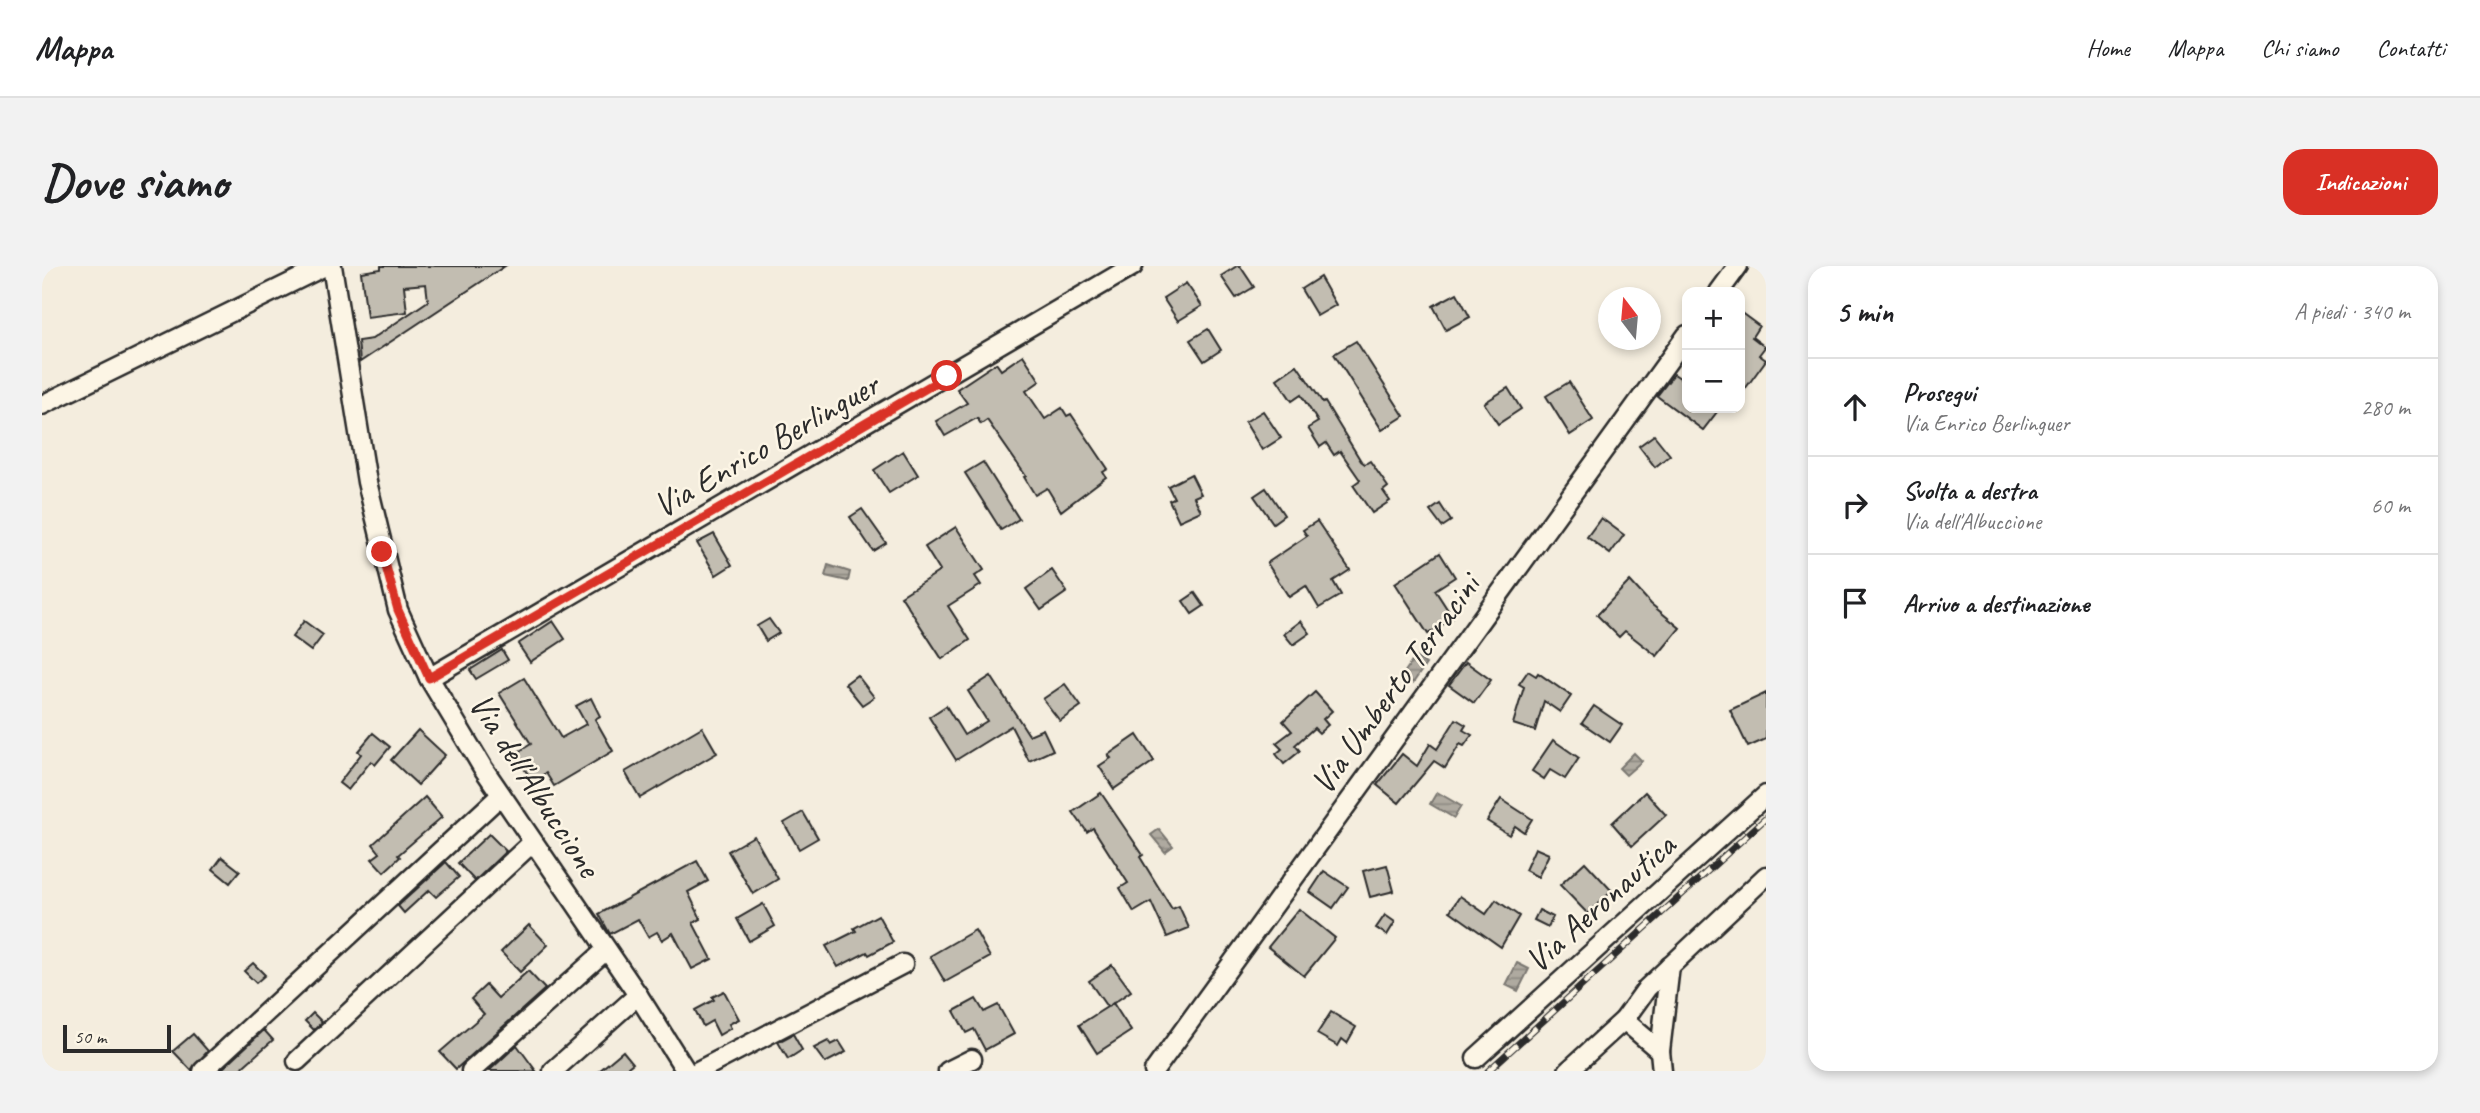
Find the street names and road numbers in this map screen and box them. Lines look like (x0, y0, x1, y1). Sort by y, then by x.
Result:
street label: Via Enrico Berlinguer (645, 361, 889, 528)
street label: Via Umberto Terracini (1300, 561, 1493, 803)
street label: Via dell'Albuccione (459, 685, 613, 888)
street label: Via Aeronautica (1515, 822, 1686, 982)

